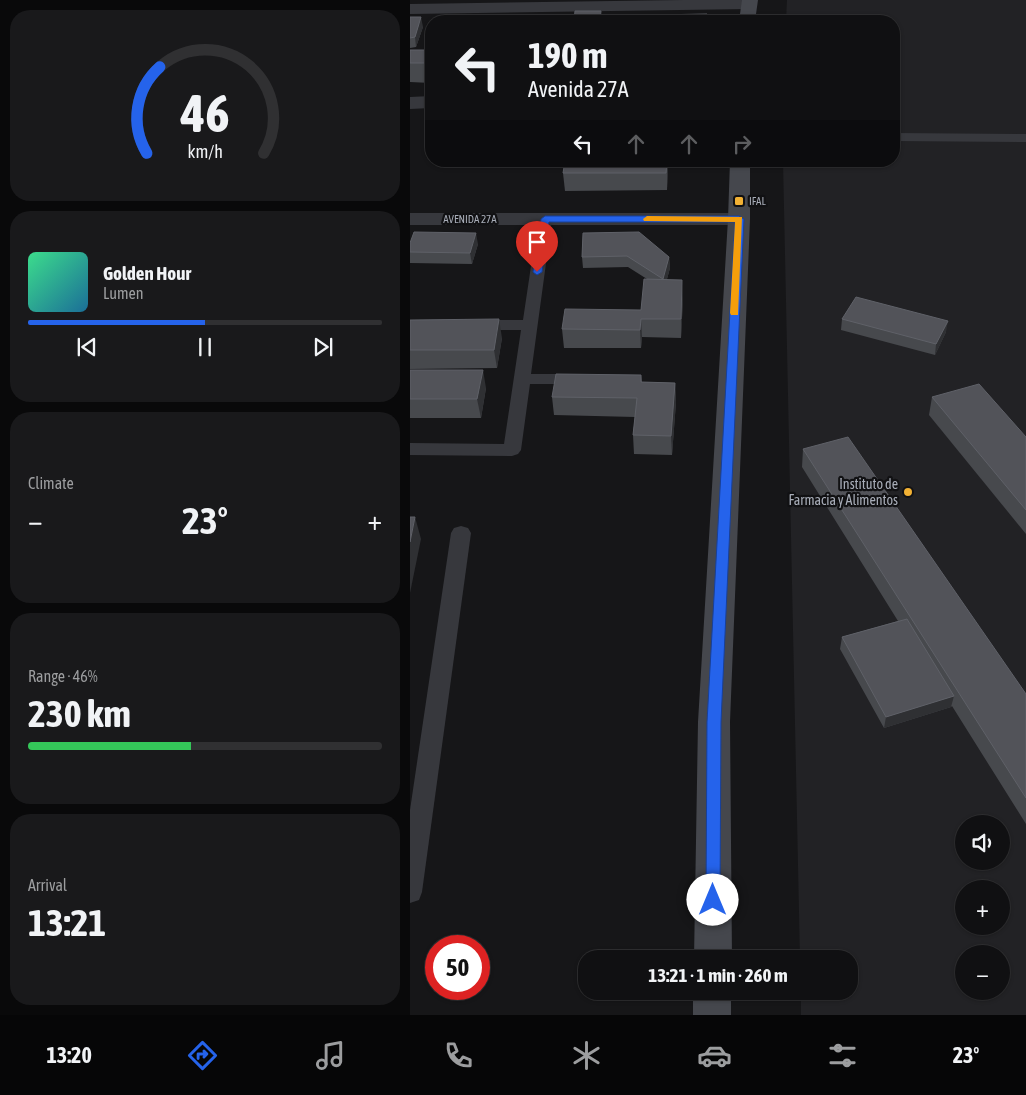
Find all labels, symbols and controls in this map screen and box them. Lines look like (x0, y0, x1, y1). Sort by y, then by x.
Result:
icon: left (445, 35, 510, 100)
text: 190 m (528, 35, 607, 75)
text: Avenida 27A (528, 76, 628, 102)
text: 46 (180, 83, 229, 143)
icon: left (569, 130, 597, 158)
icon: ahead (622, 130, 650, 158)
icon: ahead (675, 130, 703, 158)
icon: right (728, 130, 756, 158)
text: km/h (187, 141, 223, 162)
marker: IFAL (733, 195, 745, 207)
place label: IFAL (749, 195, 766, 207)
street label: AVENIDA 27A (443, 213, 497, 225)
pin (516, 221, 558, 272)
icon: arrive (523, 228, 551, 256)
text: Golden Hour (103, 262, 191, 284)
text: Lumen (103, 284, 143, 302)
icon: previous (73, 333, 101, 361)
icon: pause (191, 333, 219, 361)
icon: next (309, 333, 337, 361)
text: Climate (28, 474, 74, 492)
place label: Instituto de Farmacia y Alimentos (788, 476, 898, 508)
marker: Instituto de Farmacia y Alimentos (902, 486, 914, 498)
text: 23° (182, 499, 228, 542)
text: − (28, 504, 43, 536)
text: + (367, 504, 382, 536)
text: Range · 46% (28, 667, 98, 685)
text: 230 km (28, 692, 131, 735)
map controls (955, 815, 1010, 1000)
button: sound (955, 815, 1010, 870)
position arrow (686, 873, 738, 925)
text: Arrival (28, 876, 67, 894)
button: + (955, 880, 1010, 935)
text: 13:21 (28, 901, 106, 944)
speed limit sign: 50 (425, 935, 490, 1000)
button: − (955, 945, 1010, 1000)
text: 13:21 · 1 min · 260 m (648, 964, 788, 986)
icon: directions (185, 1038, 220, 1073)
icon: music (313, 1038, 348, 1073)
icon: phone (441, 1038, 476, 1073)
icon: climate (569, 1038, 604, 1073)
icon: car (697, 1038, 732, 1073)
icon: filters (825, 1038, 860, 1073)
text: 13:20 (46, 1042, 92, 1068)
text: 23° (953, 1042, 979, 1068)

